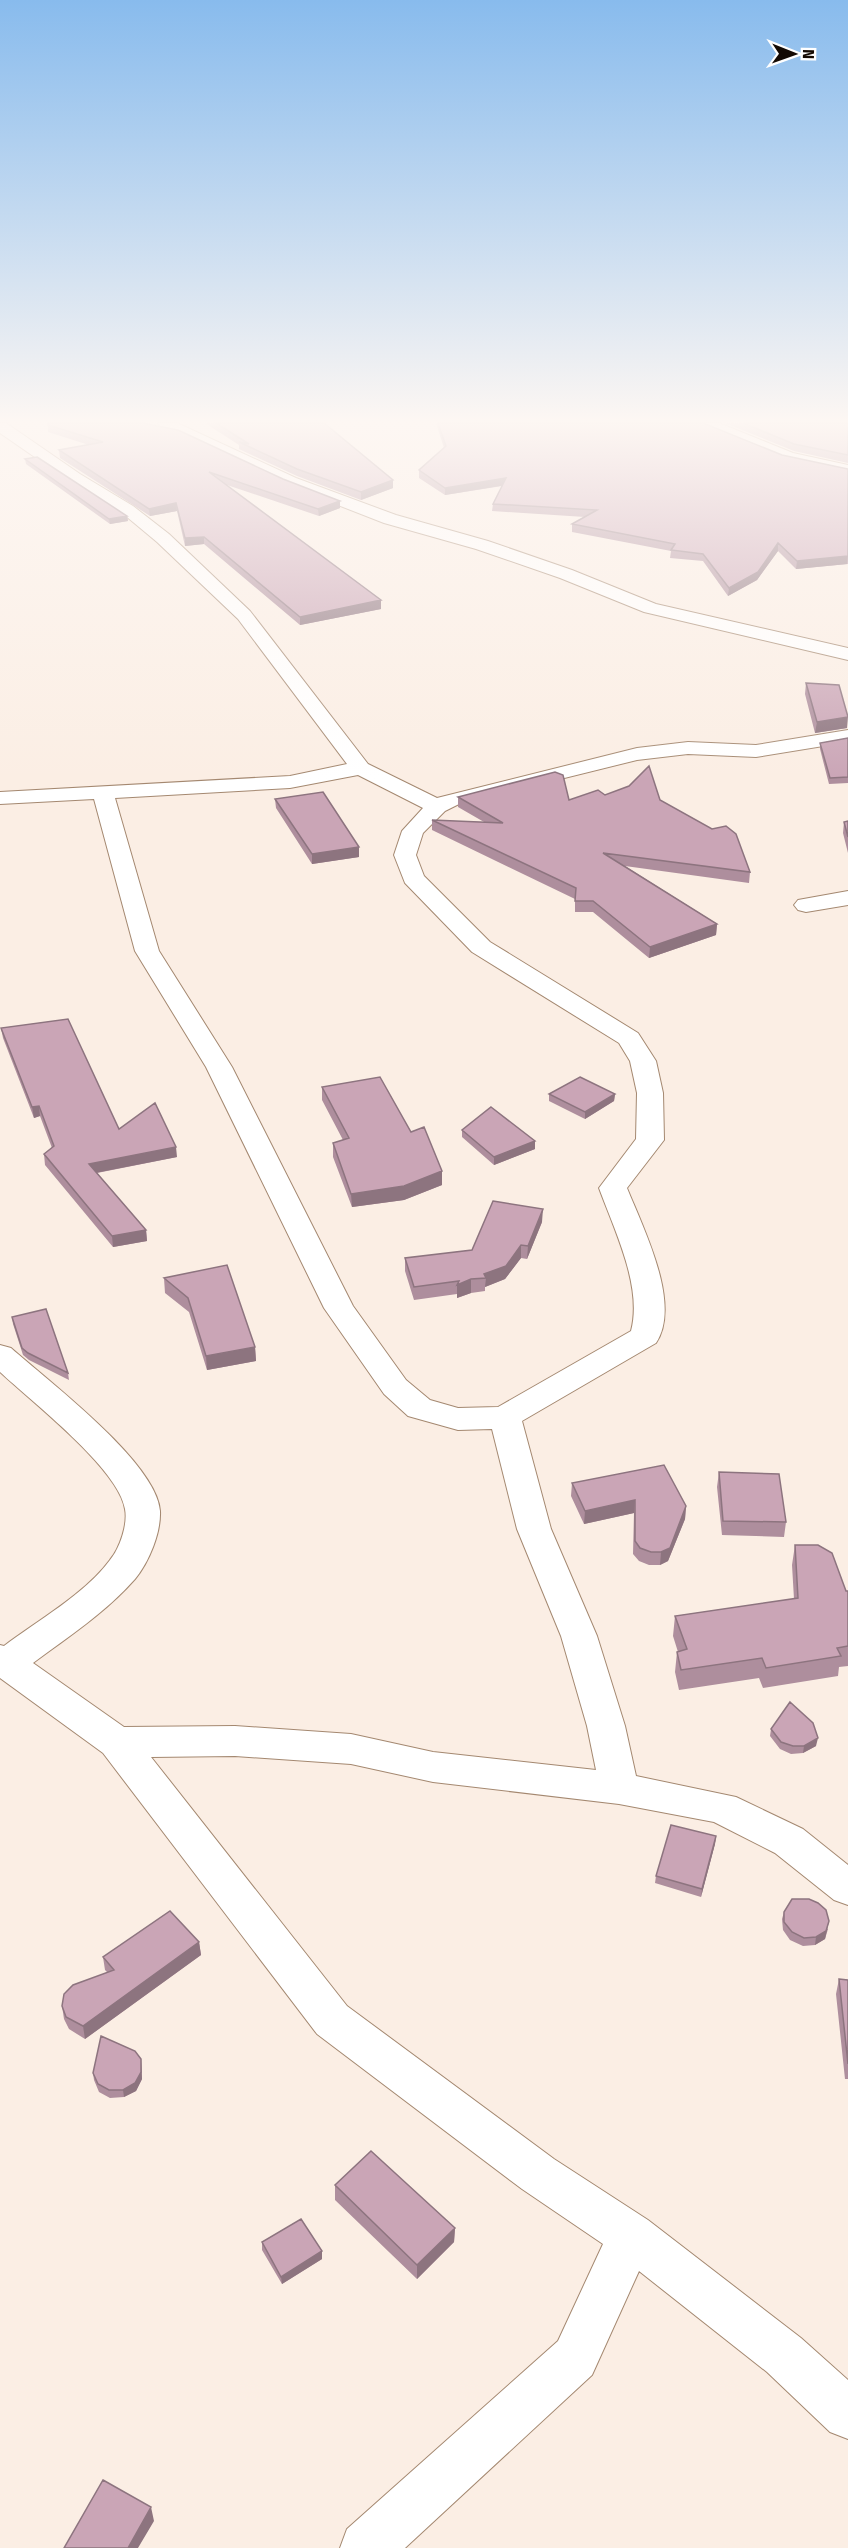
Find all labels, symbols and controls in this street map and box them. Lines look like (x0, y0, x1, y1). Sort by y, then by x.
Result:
north arrow (764, 24, 824, 84)
text: N (799, 49, 818, 59)

